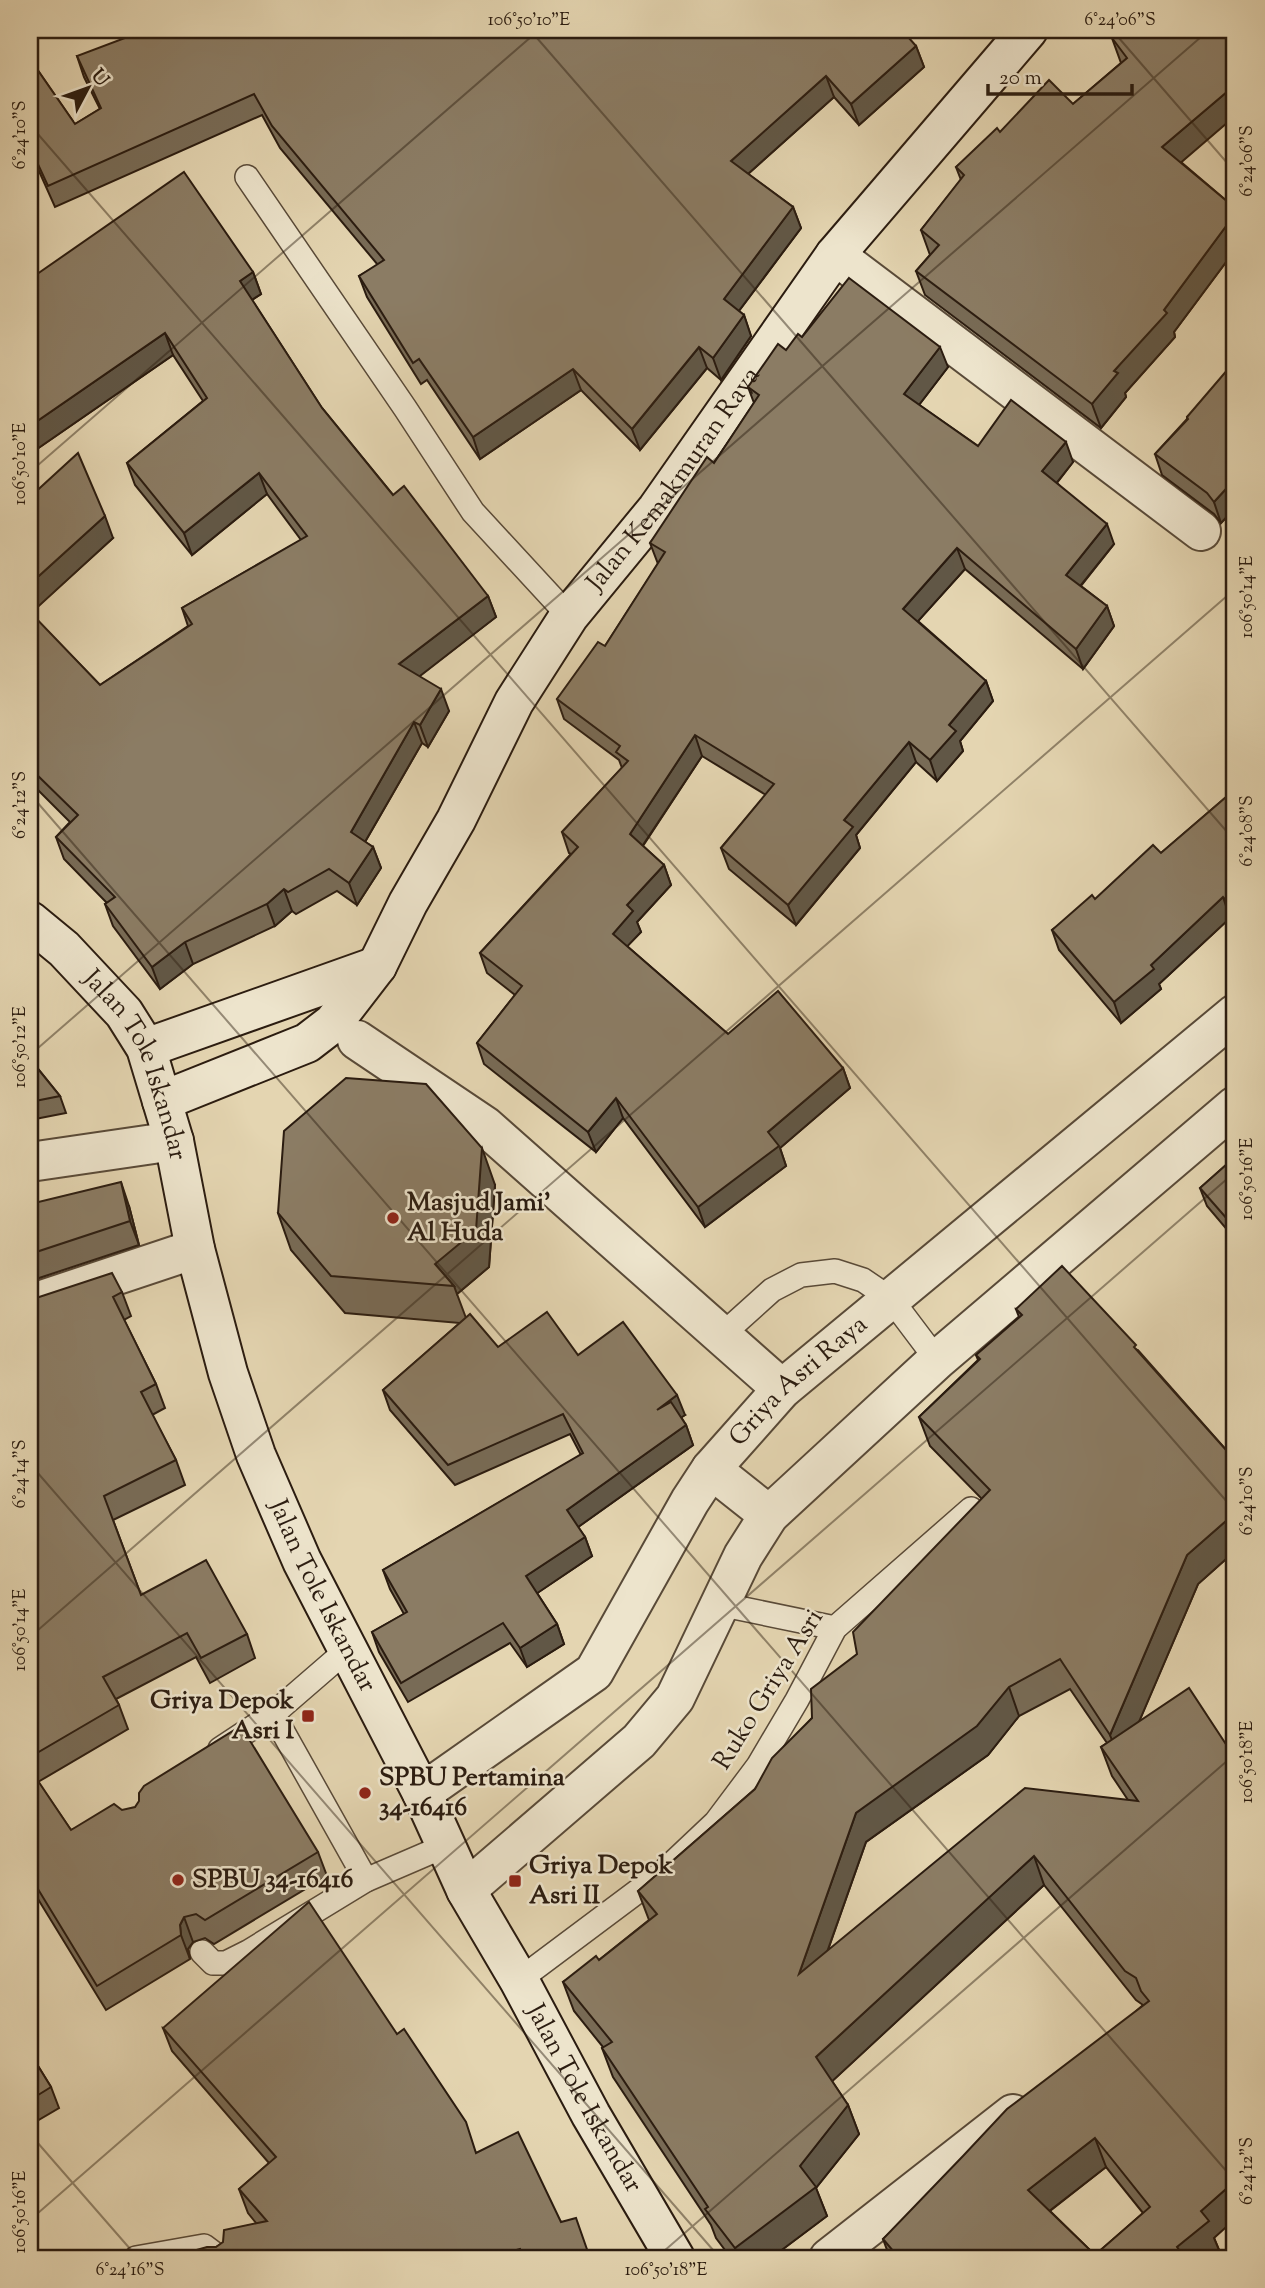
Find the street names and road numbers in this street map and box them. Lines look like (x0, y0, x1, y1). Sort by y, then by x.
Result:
street label: Jalan Kemakmuran Raya (577, 360, 769, 601)
street label: Jalan Tole Iskandar (73, 960, 196, 1163)
street label: Griya Asri Raya (721, 1307, 876, 1455)
street label: Jalan Tole Iskandar (258, 1492, 385, 1699)
street label: Ruko Griya Asri (705, 1602, 833, 1778)
street label: Jalan Tole Iskandar (516, 1996, 651, 2200)

